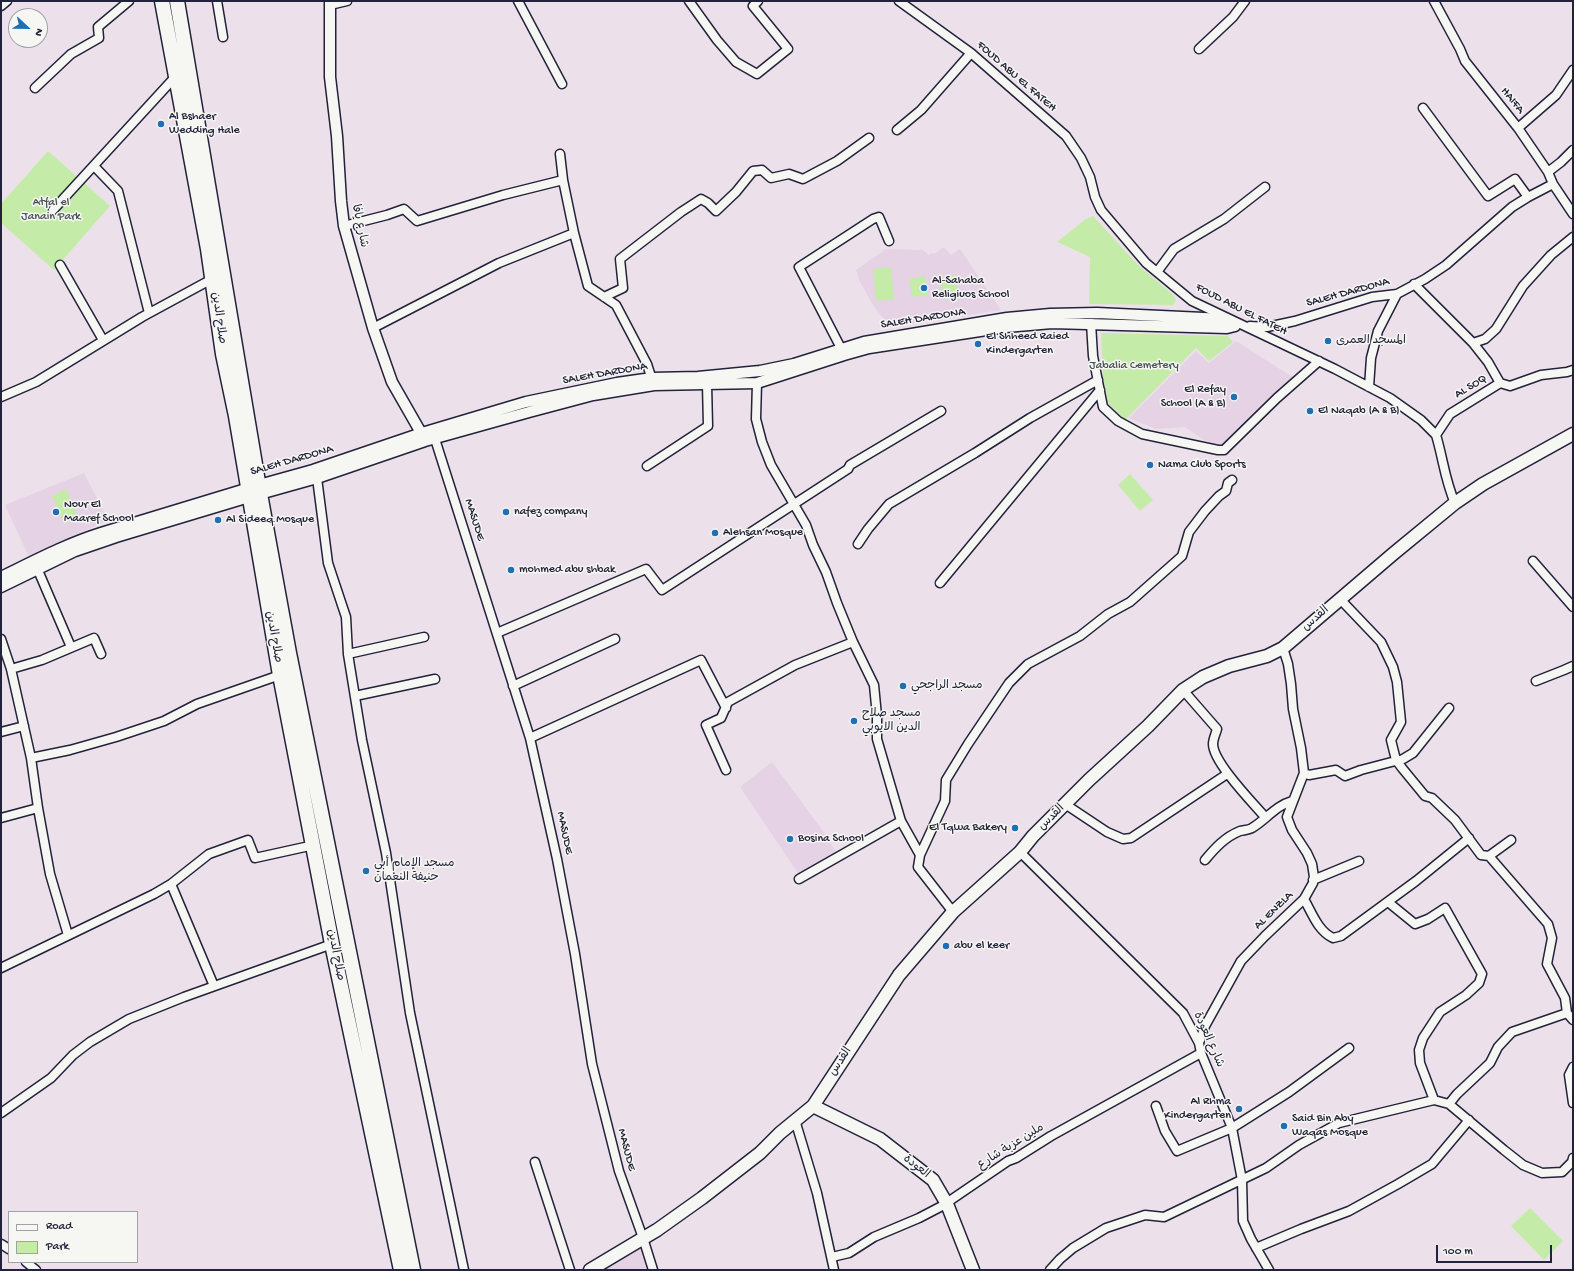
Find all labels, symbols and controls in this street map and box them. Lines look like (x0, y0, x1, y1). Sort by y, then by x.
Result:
north arrow (8, 8, 48, 48)
text: N (31, 27, 45, 38)
street label: FOUD ABU EL FATEH (973, 38, 1059, 116)
street label: HAIFA (1497, 85, 1527, 117)
place label: Al Bshaer Wedding Hale (169, 110, 240, 138)
marker: Al Bshaer Wedding Hale (156, 119, 166, 129)
park label: Atfal el Janain Park (21, 196, 81, 224)
street label: شارع يافا (347, 203, 371, 249)
place label: Al-Sahaba Religiuos School (932, 274, 1009, 302)
street label: SALEH DARDONA (1305, 275, 1391, 311)
street label: FOUD ABU EL FATEH (1193, 281, 1289, 339)
marker: Al-Sahaba Religiuos School (919, 283, 929, 293)
street label: صلاح الدين (207, 291, 229, 345)
street label: SALEH DARDONA (880, 305, 966, 333)
place label: El Shheed Raied Kindergarten (986, 330, 1068, 358)
place label: المسجد العمرى (1336, 334, 1406, 348)
marker: المسجد العمرى (1323, 336, 1333, 346)
marker: El Shheed Raied Kindergarten (973, 339, 983, 349)
street label: SALEH DARDONA (562, 359, 648, 389)
park label: Jabalia Cemetery (1089, 359, 1179, 373)
street label: AL SOQ (1452, 372, 1490, 402)
place label: El Refay School (A & B) (1161, 383, 1226, 411)
marker: El Refay School (A & B) (1229, 392, 1239, 402)
place label: El Naqab (A & B) (1318, 404, 1400, 418)
marker: El Naqab (A & B) (1305, 406, 1315, 416)
street label: SALEH DARDONA (249, 442, 335, 480)
place label: Nama Club Sports (1158, 458, 1246, 472)
marker: Nama Club Sports (1145, 460, 1155, 470)
street label: MASUDE (460, 497, 488, 543)
place label: Nour El Maaref School (64, 498, 134, 526)
place label: nafez company (514, 505, 587, 519)
marker: Nour El Maaref School (51, 507, 61, 517)
marker: nafez company (501, 507, 511, 517)
place label: Al Sideeq Mosque (226, 513, 314, 527)
marker: Al Sideeq Mosque (213, 515, 223, 525)
place label: Alehsan Mosque (723, 526, 803, 540)
marker: Alehsan Mosque (710, 528, 720, 538)
place label: mohmed abu shbak (519, 563, 615, 577)
marker: mohmed abu shbak (506, 565, 516, 575)
street label: القدس (1299, 603, 1333, 635)
street label: صلاح الدين (261, 610, 285, 664)
place label: مسجد الراجحي (911, 679, 983, 693)
marker: مسجد الراجحي (898, 681, 908, 691)
place label: مسجد صلاح الدين الايوبي (862, 707, 921, 735)
marker: مسجد صلاح الدين الايوبي (849, 716, 859, 726)
street label: القدس (1036, 802, 1068, 834)
street label: MASUDE (552, 810, 576, 856)
place label: El Tqwa Bakery (929, 821, 1007, 835)
marker: El Tqwa Bakery (1010, 823, 1020, 833)
place label: Bosina School (798, 832, 864, 846)
marker: Bosina School (785, 834, 795, 844)
place label: مسجد الإمام أبي حنيفة النعمان (374, 857, 455, 885)
marker: مسجد الإمام أبي حنيفة النعمان (361, 866, 371, 876)
street label: AL ENZLA (1251, 889, 1297, 933)
street label: صلاح الدين (323, 928, 347, 982)
place label: abu el keer (954, 939, 1009, 953)
marker: abu el keer (941, 941, 951, 951)
street label: شارع العودة (1189, 1010, 1227, 1070)
street label: القدس (826, 1045, 856, 1079)
place label: Al Rhma Kindergarten (1164, 1095, 1231, 1123)
marker: Al Rhma Kindergarten (1234, 1104, 1244, 1114)
place label: Said Bin Aby Waqas Mosque (1292, 1112, 1368, 1140)
street label: ملين عزبة شارع (975, 1121, 1047, 1173)
marker: Said Bin Aby Waqas Mosque (1279, 1121, 1289, 1131)
street label: MASUDE (613, 1127, 639, 1173)
street label: العودة (900, 1152, 932, 1182)
legend (8, 1211, 138, 1263)
text: Road (46, 1220, 72, 1234)
scale bar (1438, 1237, 1554, 1263)
text: Park (46, 1240, 69, 1254)
text: 100 m (1443, 1245, 1473, 1259)

